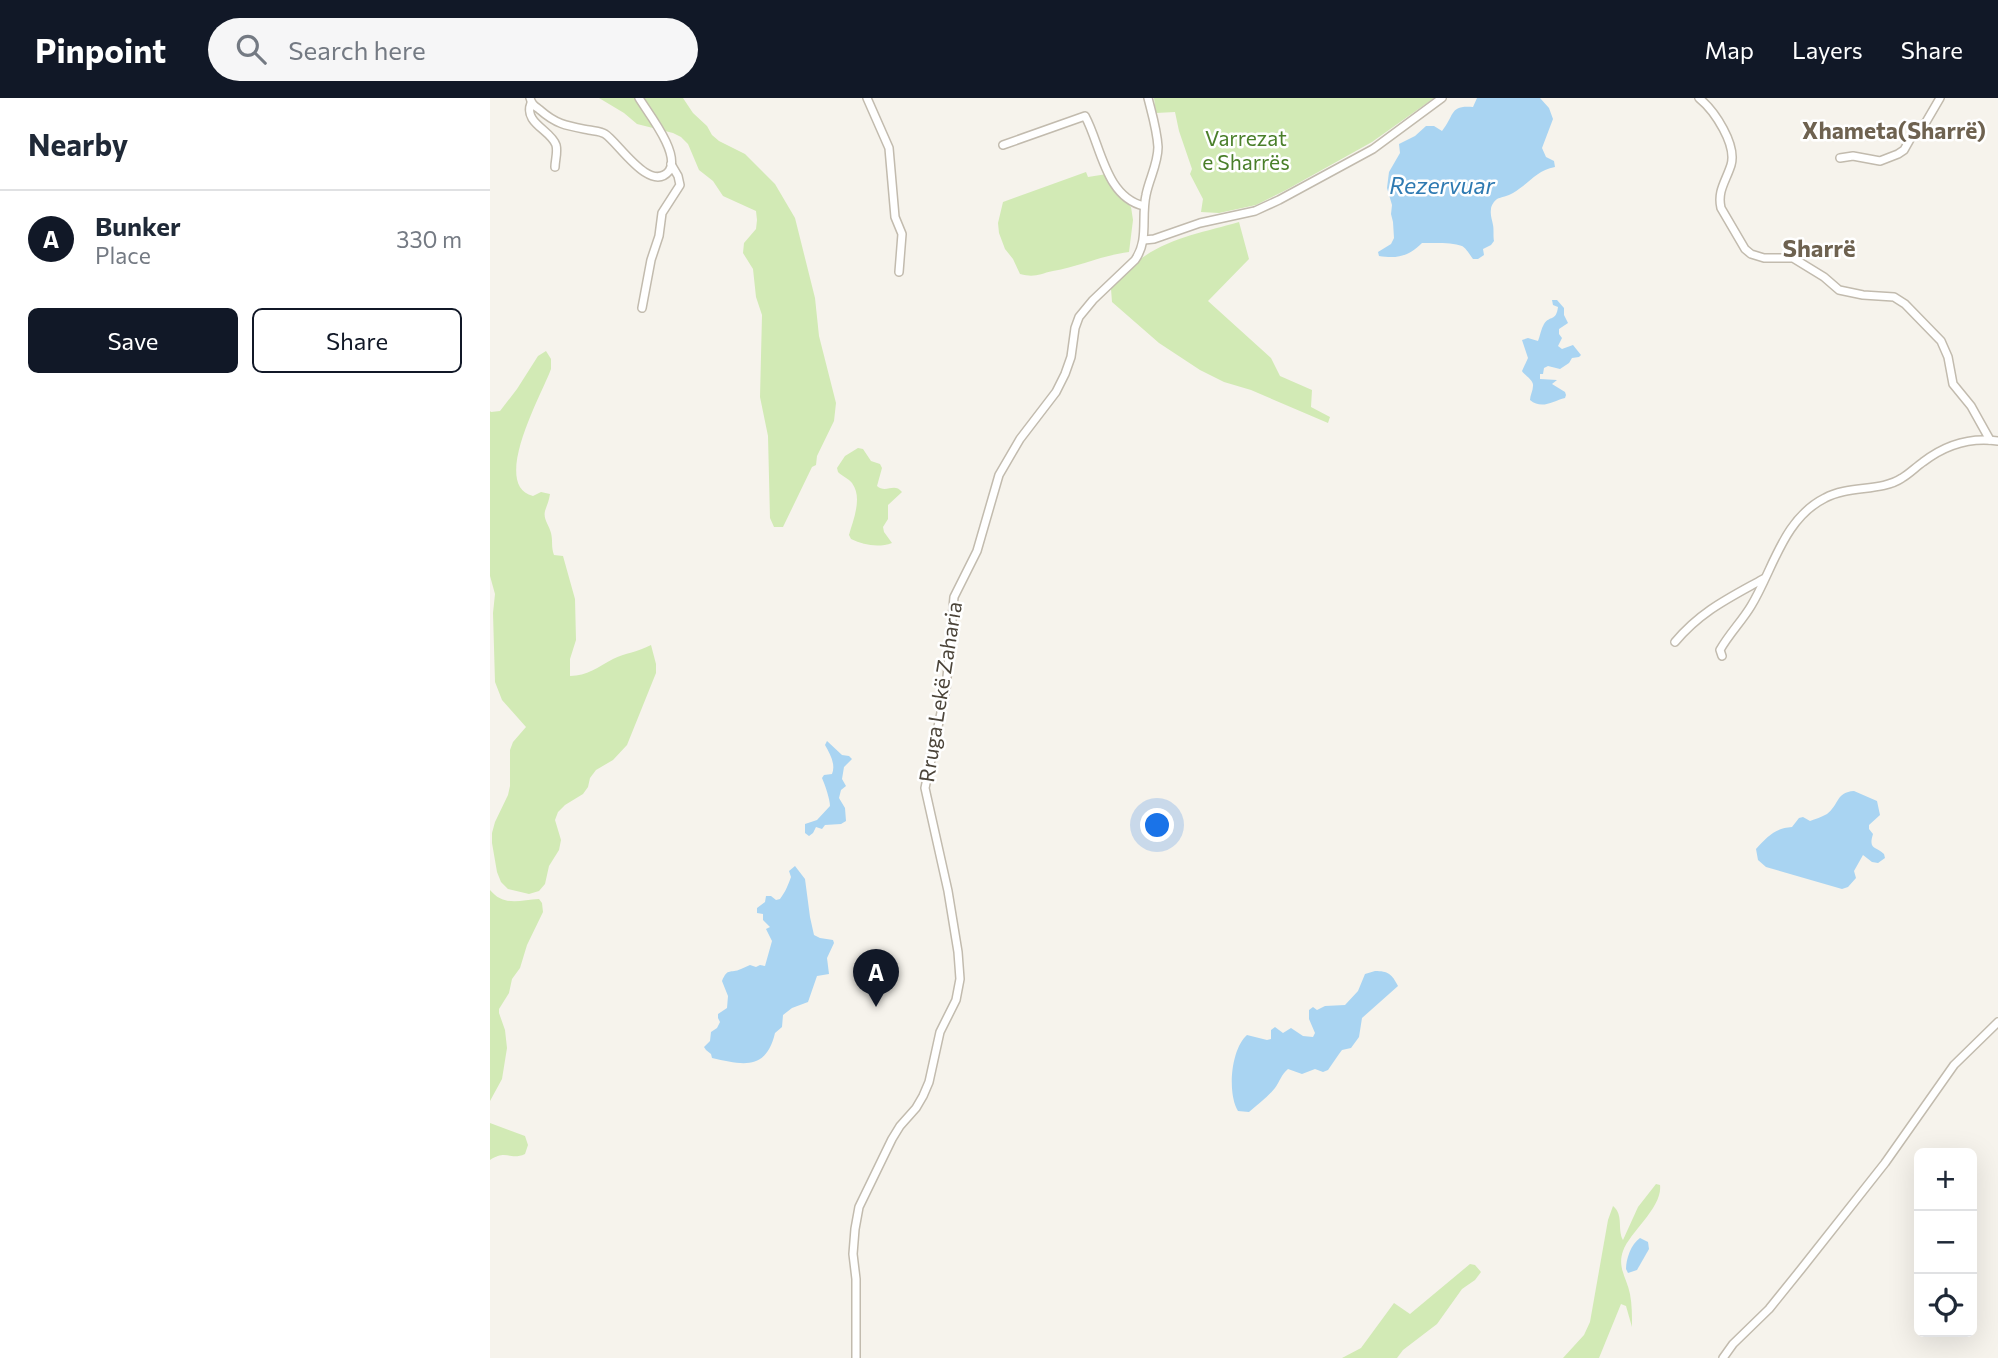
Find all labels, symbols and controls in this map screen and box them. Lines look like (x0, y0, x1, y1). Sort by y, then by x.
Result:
search box (208, 18, 698, 81)
text: Pinpoint (35, 29, 166, 70)
icon: search (232, 30, 270, 68)
text: Search here (288, 34, 426, 65)
text: Map (1705, 35, 1754, 64)
text: Layers (1792, 35, 1863, 64)
text: Share (1901, 35, 1963, 64)
district label: Xhameta(Sharrë) (1802, 116, 1986, 144)
text: Nearby (28, 125, 128, 162)
park label: Varrezat e Sharrës (1202, 125, 1290, 174)
water label: Rezervuar (1389, 171, 1495, 199)
text: Bunker (95, 210, 181, 241)
text: A (43, 225, 59, 253)
text: 330 m (396, 225, 462, 253)
district label: Sharrë (1782, 233, 1856, 262)
text: Place (95, 241, 151, 269)
button: Save (28, 308, 238, 373)
button: Share (252, 308, 462, 373)
street label: Rruga Lekë Zaharia (913, 600, 966, 784)
your location (1140, 808, 1174, 842)
pin: A (853, 949, 899, 1007)
map controls (1914, 1148, 1977, 1337)
button: + (1914, 1148, 1977, 1211)
button: − (1914, 1211, 1977, 1274)
button: locate (1914, 1274, 1977, 1337)

